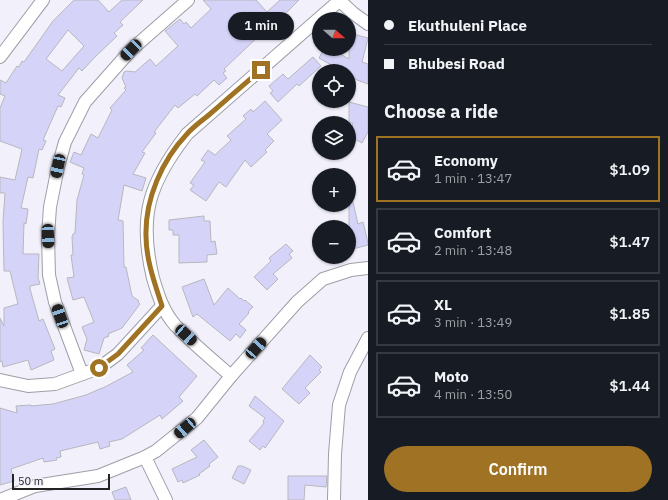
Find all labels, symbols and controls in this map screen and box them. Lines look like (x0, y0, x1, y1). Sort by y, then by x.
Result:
callout: 1 min (228, 12, 294, 40)
north arrow (312, 12, 356, 56)
map controls (312, 12, 356, 264)
text: Ekuthuleni Place (408, 16, 527, 35)
text: 1 min (244, 17, 278, 34)
car (118, 37, 144, 63)
text: Bhubesi Road (408, 54, 505, 73)
route end (252, 61, 270, 79)
button: locate (312, 64, 356, 108)
text: Choose a ride (384, 100, 498, 123)
button: layers (312, 116, 356, 160)
icon: car (386, 151, 422, 187)
text: Economy (434, 151, 498, 170)
car (50, 153, 66, 179)
text: $1.09 (610, 160, 650, 179)
button: + (312, 168, 356, 212)
text: 1 min · 13:47 (434, 170, 512, 187)
button: − (312, 220, 356, 264)
icon: car (386, 223, 422, 259)
text: Comfort (434, 223, 491, 242)
car (42, 224, 54, 248)
text: $1.47 (610, 232, 650, 251)
text: 2 min · 13:48 (434, 242, 512, 259)
icon: car (386, 295, 422, 331)
text: XL (434, 295, 452, 314)
car (50, 303, 70, 329)
text: $1.85 (610, 304, 650, 323)
text: 3 min · 13:49 (434, 314, 512, 331)
car (173, 323, 199, 347)
car (244, 335, 268, 361)
route start (90, 359, 108, 377)
icon: car (386, 367, 422, 403)
text: Moto (434, 367, 469, 386)
text: $1.44 (610, 376, 650, 395)
text: 4 min · 13:50 (434, 386, 512, 403)
car (172, 416, 198, 440)
button: Confirm (384, 446, 652, 492)
scale bar (12, 472, 110, 491)
text: 50 m (18, 474, 43, 488)

